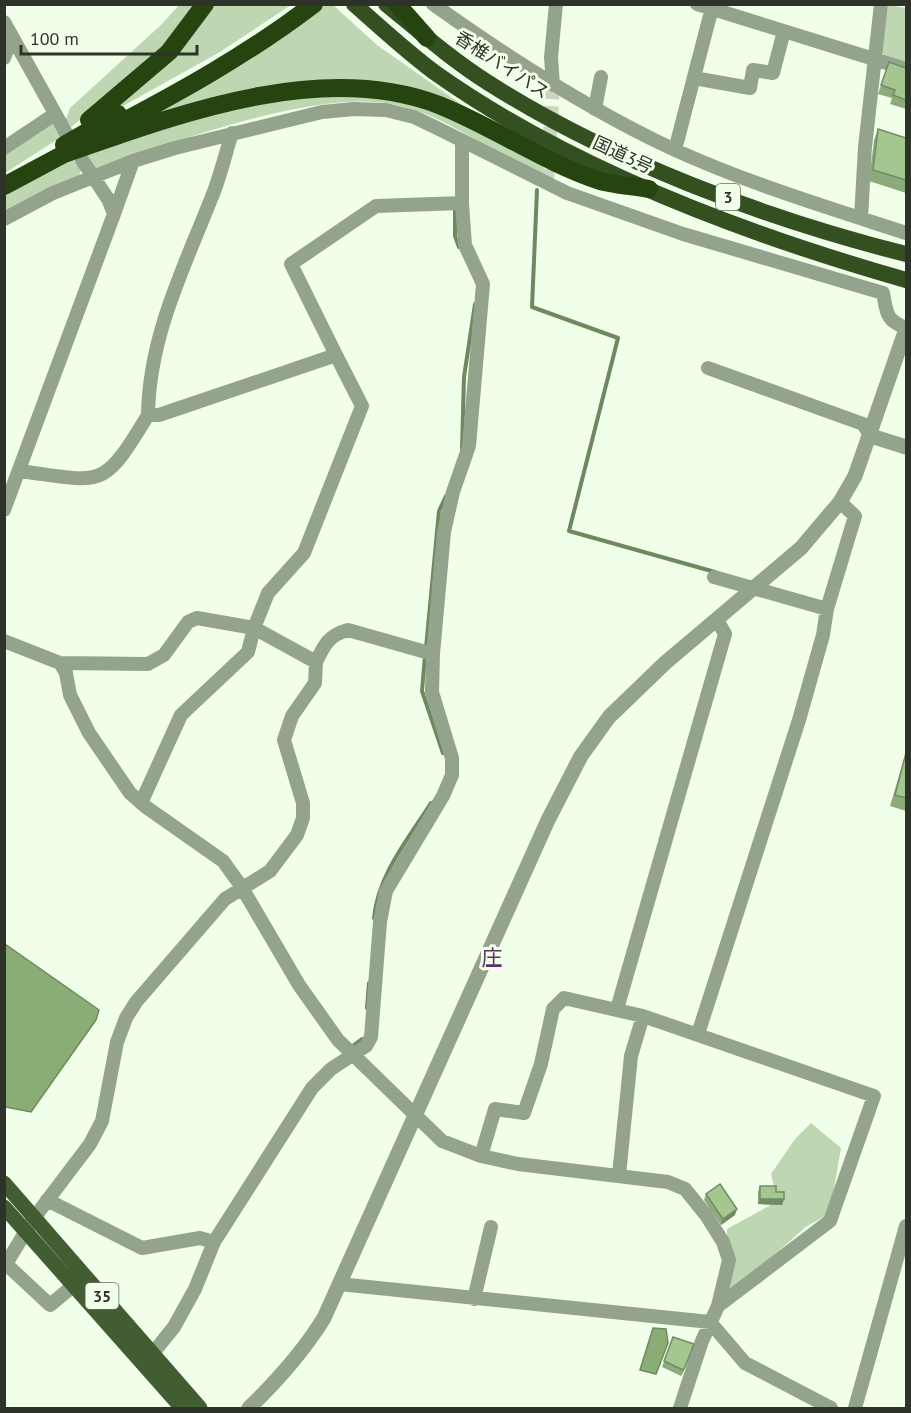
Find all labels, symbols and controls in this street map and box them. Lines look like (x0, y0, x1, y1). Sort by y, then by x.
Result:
scale bar (21, 18, 196, 56)
street label: 香椎バイパス (451, 26, 554, 104)
text: 100 m (30, 27, 79, 50)
street label: 国道3号 (589, 131, 657, 178)
road number: 3 (716, 184, 740, 210)
district label: 庄 (482, 944, 503, 971)
road number: 35 (86, 1283, 118, 1309)

